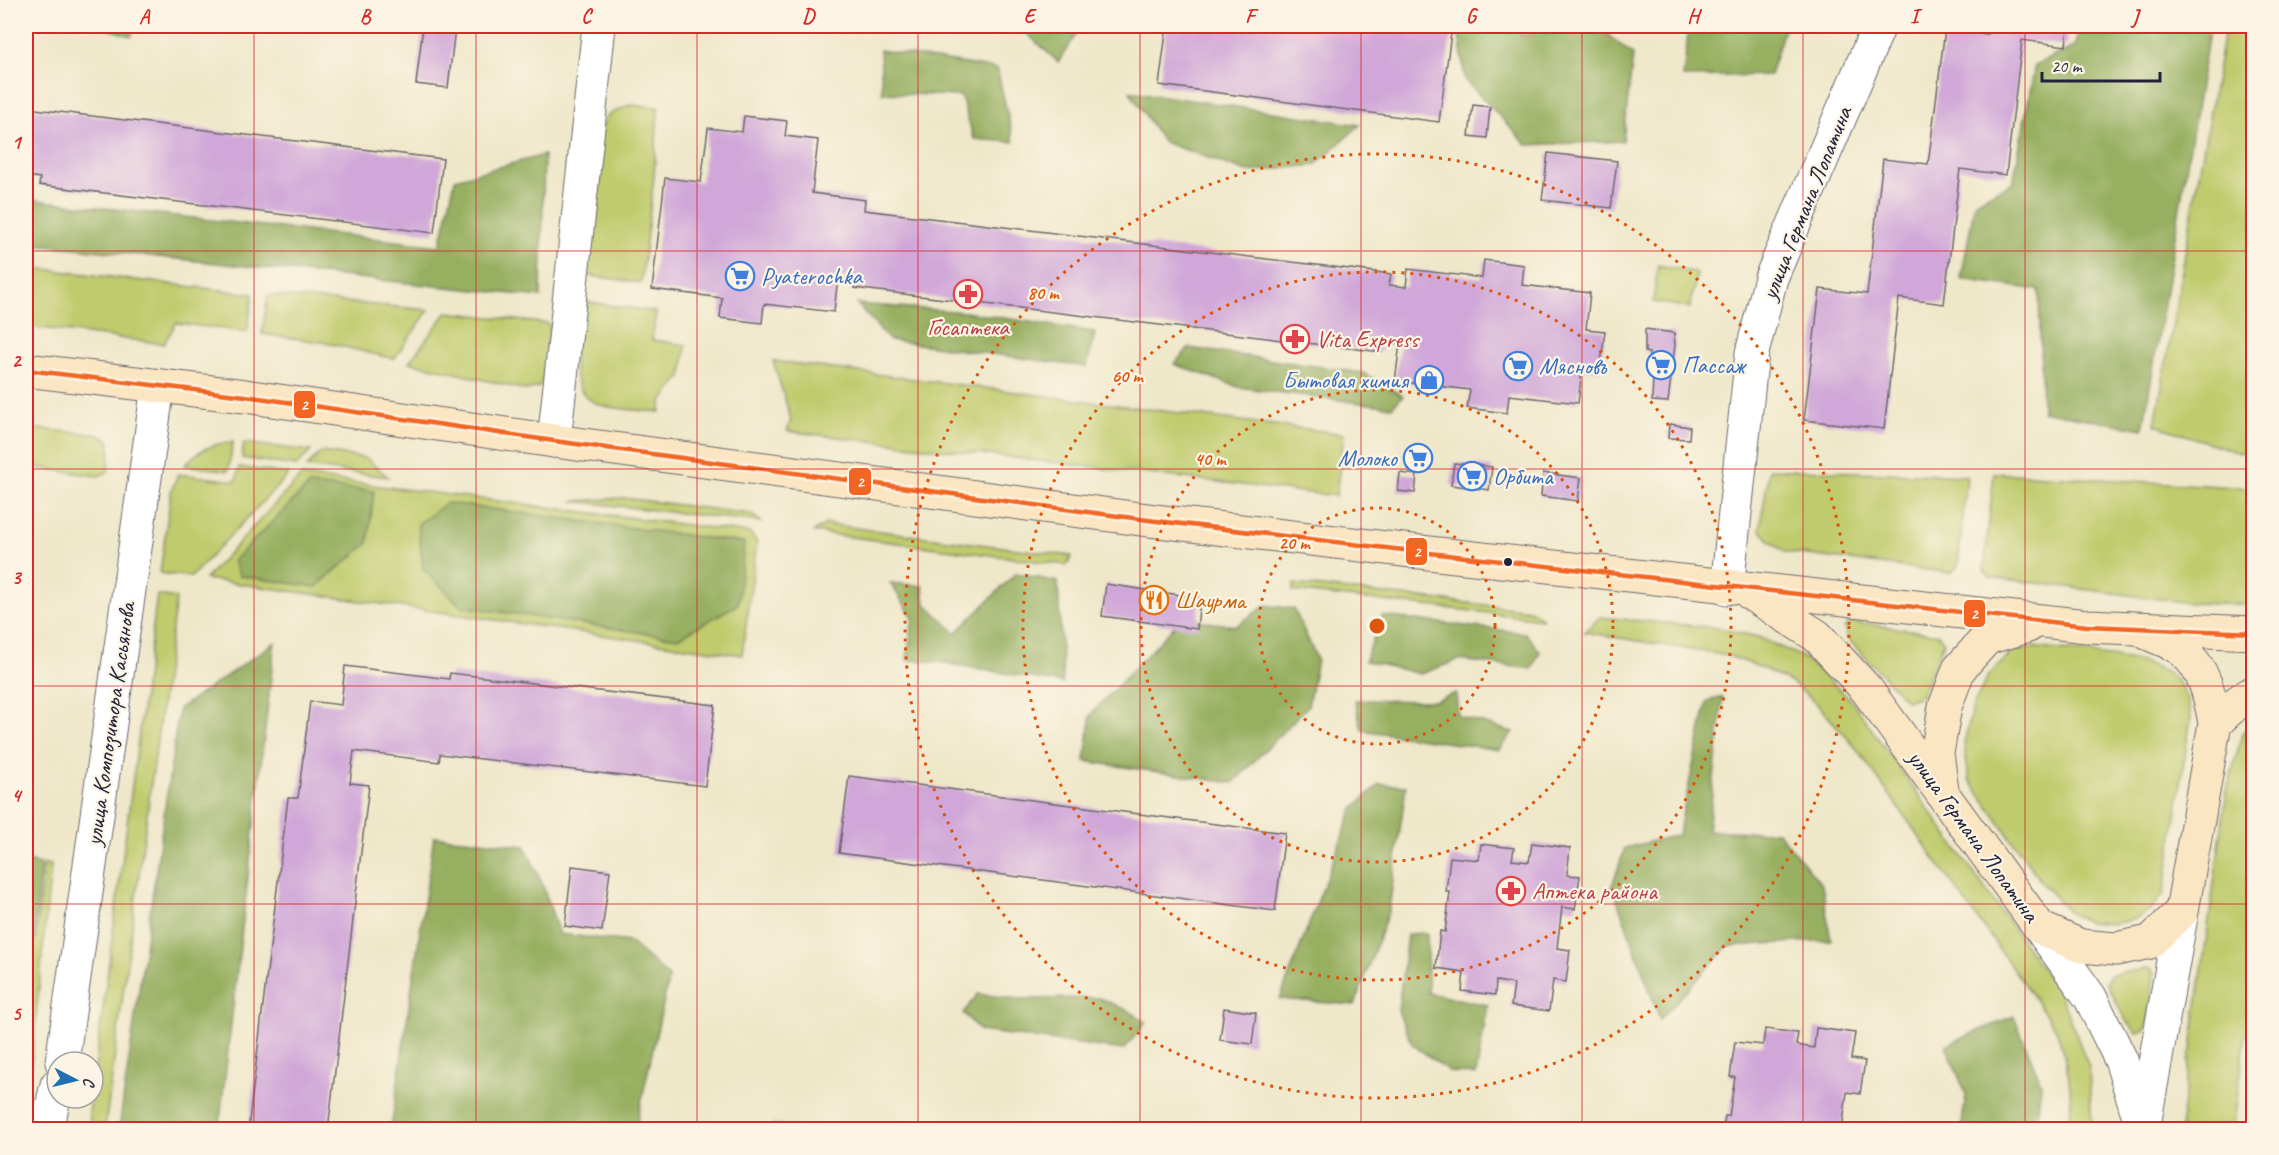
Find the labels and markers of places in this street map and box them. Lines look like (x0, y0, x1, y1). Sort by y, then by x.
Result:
supermarket icon: Pyaterochka (724, 260, 756, 292)
place label: Pyaterochka (761, 261, 864, 291)
pharmacy icon: Госаптека (952, 278, 984, 310)
place label: Госаптека (927, 312, 1010, 342)
pharmacy icon: Vita Express (1279, 323, 1311, 355)
place label: Vita Express (1316, 324, 1420, 354)
supermarket icon: Пассаж (1645, 349, 1677, 381)
supermarket icon: Мясновъ (1502, 350, 1534, 382)
place label: Пассаж (1682, 350, 1748, 380)
place label: Мясновъ (1539, 351, 1608, 381)
shop icon: Бытовая химия (1413, 364, 1445, 396)
place label: Бытовая химия (1283, 365, 1410, 395)
supermarket icon: Молоко (1402, 442, 1434, 474)
place label: Молоко (1338, 443, 1399, 473)
supermarket icon: Орбита (1456, 460, 1488, 492)
place label: Орбита (1493, 461, 1554, 491)
unlabelled marker (1502, 556, 1514, 568)
restaurant icon: Шаурма (1138, 584, 1170, 616)
place label: Шаурма (1175, 585, 1247, 615)
centre of rings (1367, 616, 1387, 636)
pharmacy icon: Аптека района (1495, 875, 1527, 907)
place label: Аптека района (1532, 876, 1658, 906)

